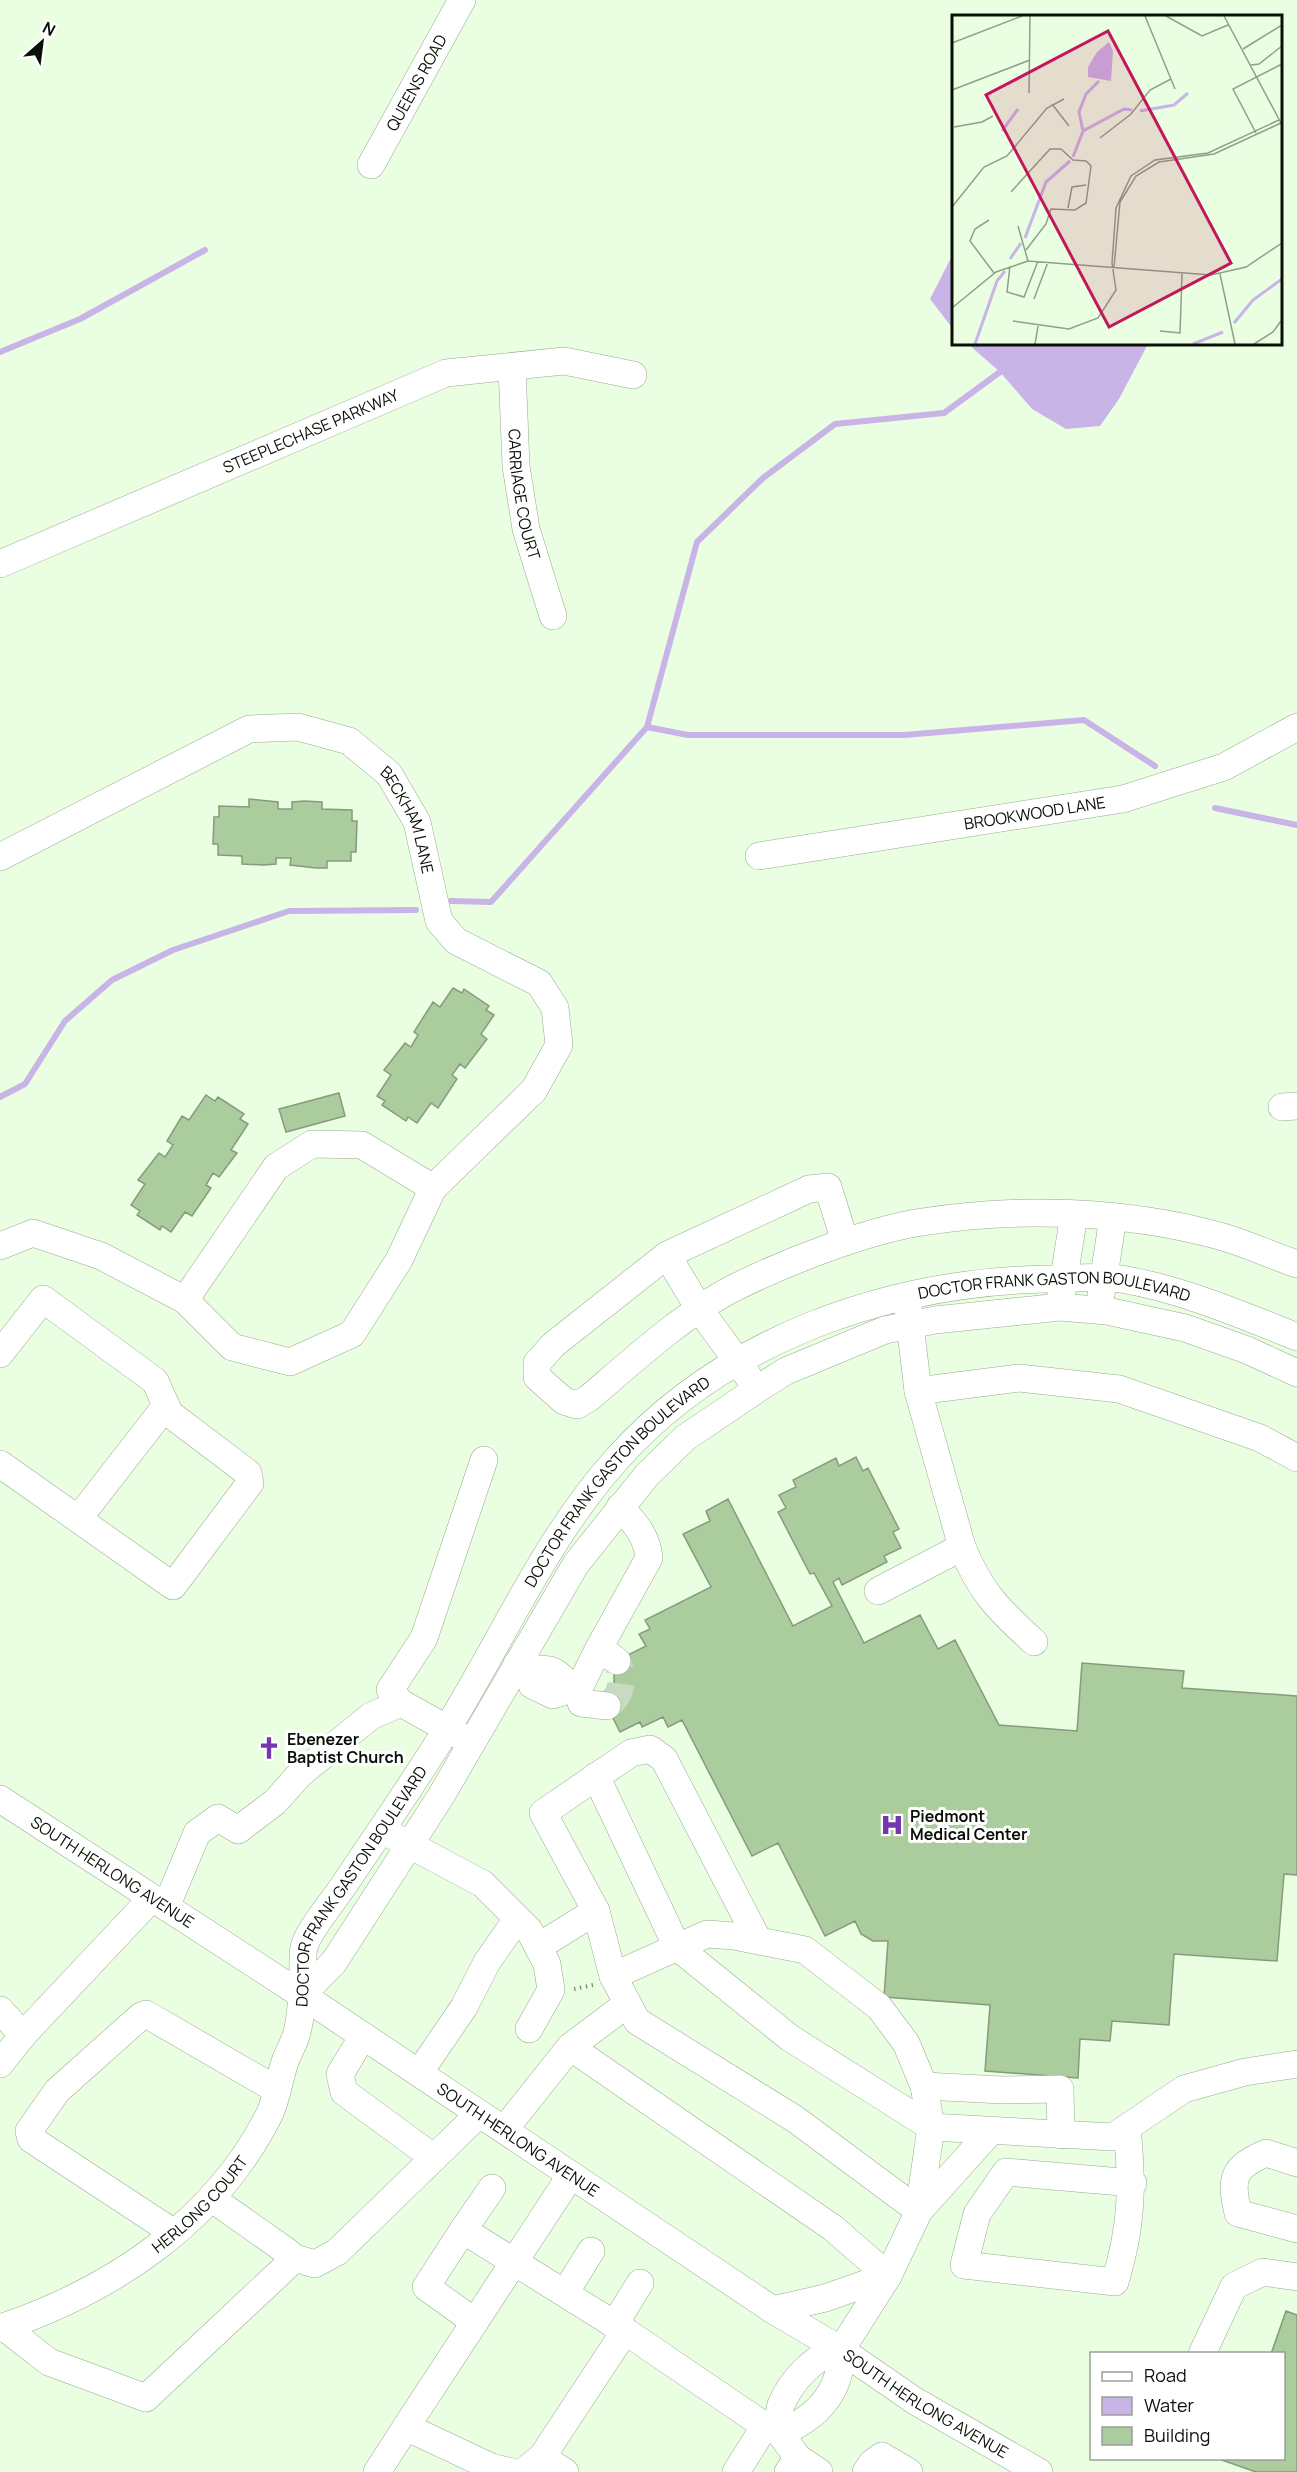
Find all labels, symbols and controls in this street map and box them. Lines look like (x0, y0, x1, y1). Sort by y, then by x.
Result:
north arrow (12, 12, 72, 72)
inset map (952, 15, 1282, 345)
text: N (39, 16, 59, 41)
street label: QUEENS ROAD (381, 30, 452, 135)
street label: STEEPLECHASE PARKWAY (219, 384, 402, 478)
street label: CARRIAGE COURT (504, 428, 546, 563)
street label: BECKHAM LANE (376, 761, 439, 876)
street label: BROOKWOOD LANE (962, 791, 1107, 835)
street label: DOCTOR FRANK GASTON BOULEVARD (916, 1266, 1194, 1307)
street label: DOCTOR FRANK GASTON BOULEVARD (519, 1371, 714, 1591)
place label: Ebenezer Baptist Church (287, 1728, 404, 1768)
church icon: Ebenezer Baptist Church (256, 1735, 282, 1761)
street label: DOCTOR FRANK GASTON BOULEVARD (290, 1761, 432, 2008)
place label: Piedmont Medical Center (910, 1805, 1027, 1845)
street label: SOUTH HERLONG AVENUE (26, 1811, 198, 1933)
hospital icon: Piedmont Medical Center (879, 1812, 905, 1838)
street label: SOUTH HERLONG AVENUE (433, 2077, 603, 2202)
street label: HERLONG COURT (147, 2151, 253, 2258)
street label: SOUTH HERLONG AVENUE (839, 2344, 1012, 2463)
legend (1090, 2352, 1285, 2460)
text: Road (1144, 2363, 1187, 2387)
text: Water (1144, 2393, 1194, 2417)
text: Building (1144, 2423, 1210, 2447)

